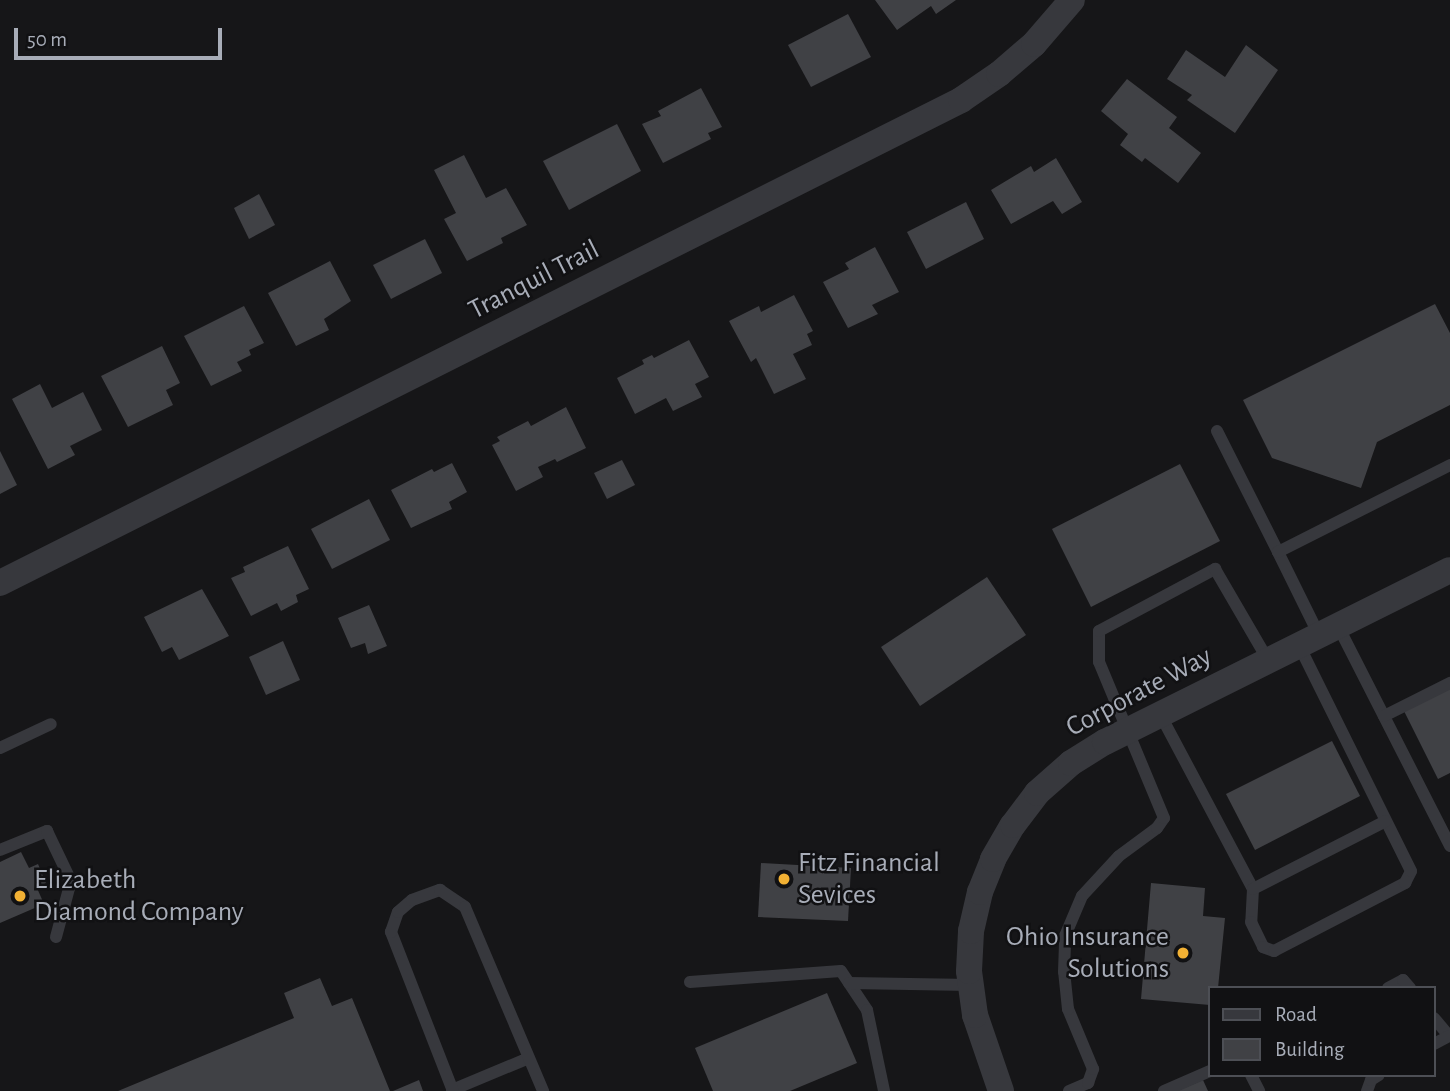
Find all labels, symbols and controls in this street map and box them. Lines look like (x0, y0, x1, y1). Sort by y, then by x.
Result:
scale bar (18, 14, 226, 58)
text: 50 m (27, 29, 67, 50)
street label: Tranquil Trail (463, 233, 605, 327)
street label: Corporate Way (1060, 640, 1218, 744)
place label: Fitz Financial Sevices (798, 846, 940, 912)
place label: Elizabeth Diamond Company (34, 863, 244, 929)
marker: Fitz Financial Sevices (776, 871, 792, 887)
marker: Elizabeth Diamond Company (12, 888, 28, 904)
place label: Ohio Insurance Solutions (1006, 920, 1169, 986)
marker: Ohio Insurance Solutions (1175, 945, 1191, 961)
legend (1208, 986, 1436, 1077)
text: Road (1275, 1004, 1317, 1025)
text: Building (1275, 1039, 1344, 1060)

